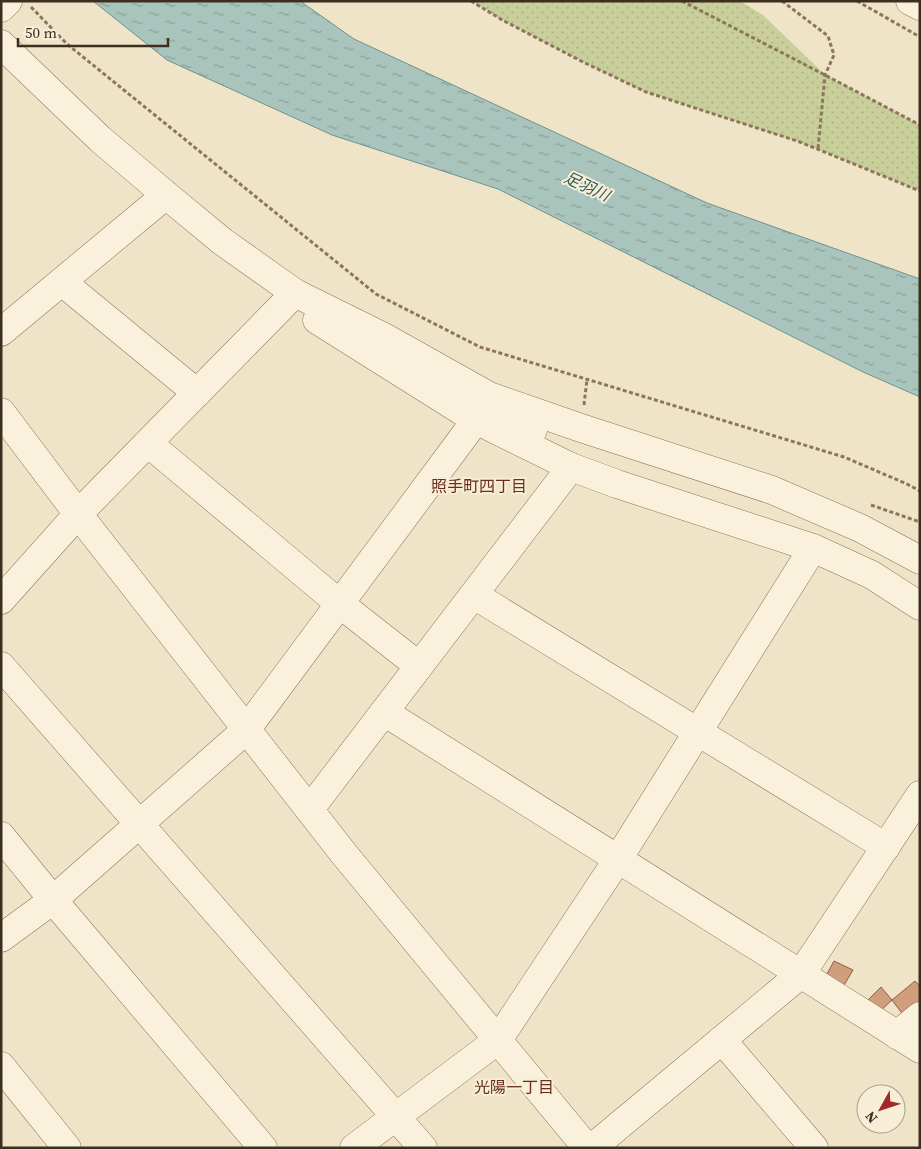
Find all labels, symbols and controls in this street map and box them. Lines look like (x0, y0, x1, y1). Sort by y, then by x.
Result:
scale bar (18, 15, 168, 47)
text: 50 m (25, 22, 57, 43)
water label: 足羽川 (561, 166, 615, 207)
district label: 照手町四丁目 (431, 475, 527, 497)
district label: 光陽一丁目 (474, 1076, 554, 1098)
north arrow (856, 1084, 906, 1134)
text: N (860, 1107, 882, 1128)

